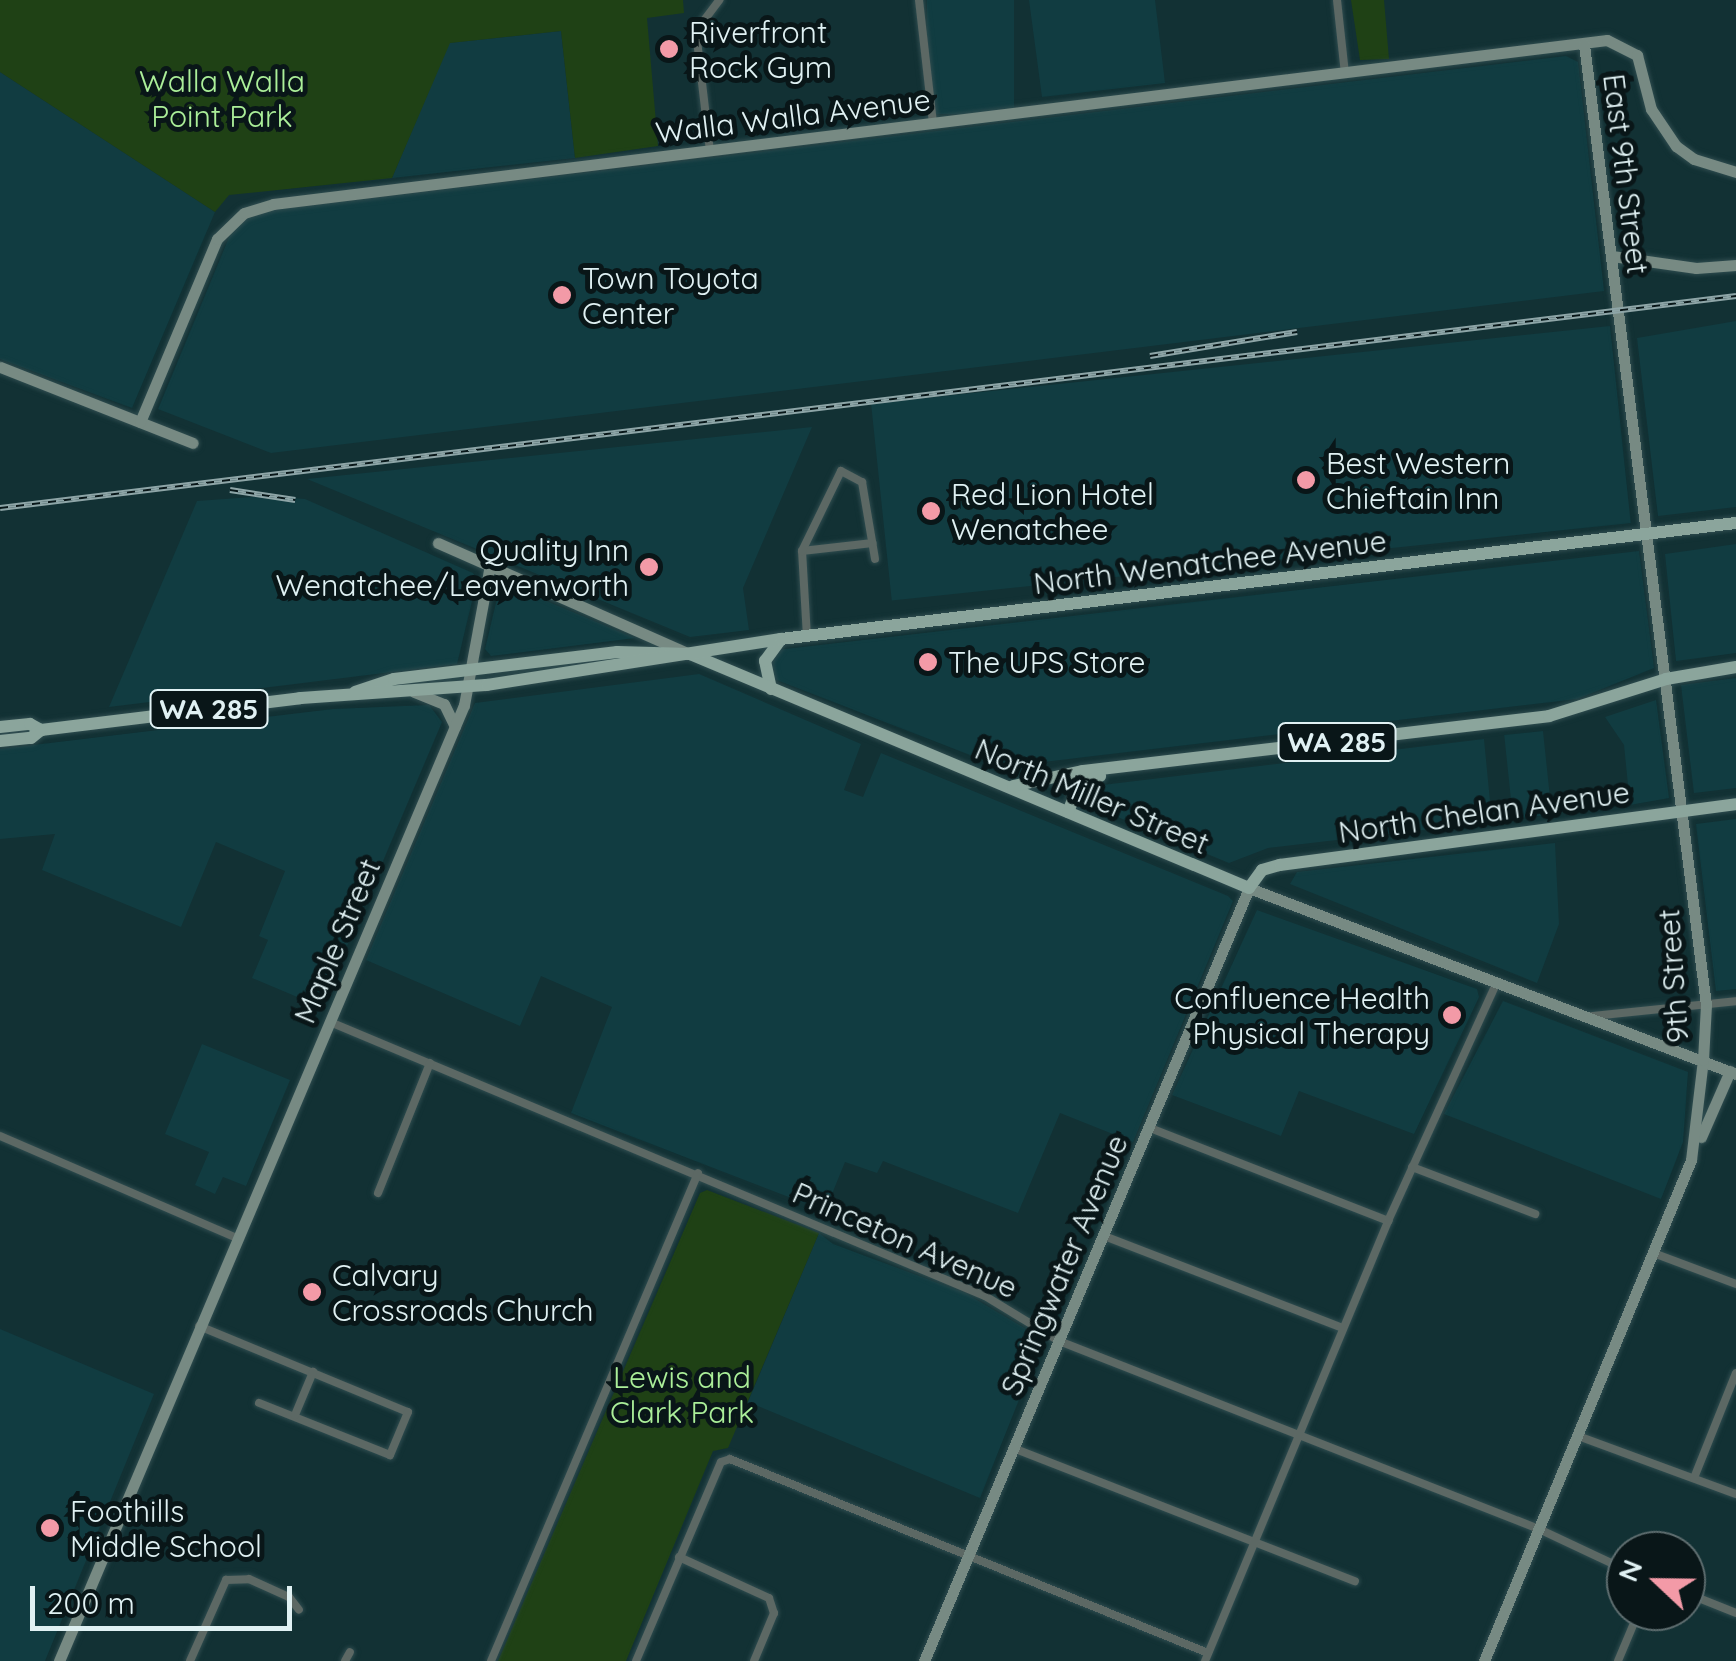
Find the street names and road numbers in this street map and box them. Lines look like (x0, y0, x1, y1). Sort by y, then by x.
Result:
street label: East 9th Street (1596, 72, 1656, 276)
street label: Walla Walla Avenue (653, 81, 933, 151)
street label: North Wenatchee Avenue (1032, 522, 1388, 602)
road number: WA 285 (149, 686, 269, 732)
road number: WA 285 (1277, 719, 1397, 765)
street label: North Miller Street (970, 731, 1214, 861)
street label: North Chelan Avenue (1336, 774, 1632, 850)
street label: Maple Street (286, 853, 388, 1029)
street label: 9th Street (1650, 908, 1696, 1044)
street label: Springwater Avenue (993, 1129, 1135, 1401)
street label: Princeton Avenue (787, 1174, 1023, 1306)

